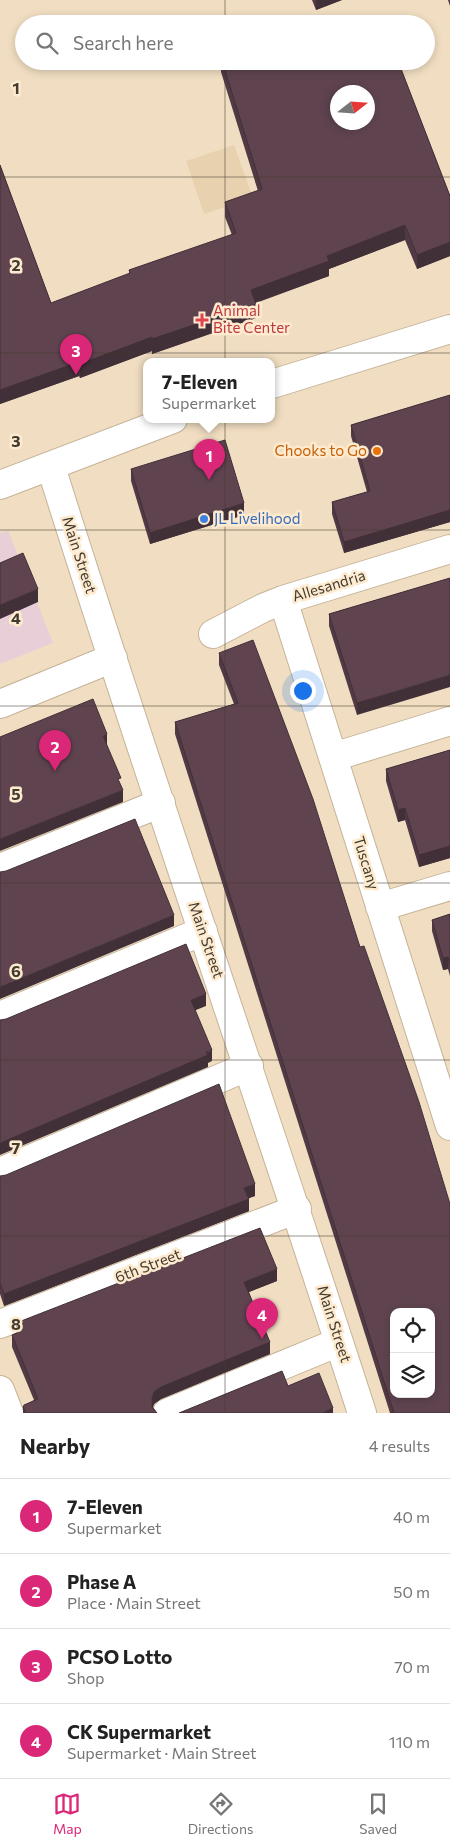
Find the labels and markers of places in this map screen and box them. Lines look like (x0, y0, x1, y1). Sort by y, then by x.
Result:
place label: Animal Bite Center (213, 301, 290, 336)
marker: Animal Bite Center (195, 313, 209, 327)
pin: 3 (60, 334, 92, 375)
pin: 1 (193, 439, 225, 480)
place label: Chooks to Go (275, 441, 367, 459)
marker: Chooks to Go (371, 445, 383, 457)
place label: JL Livelihood (214, 509, 300, 527)
marker: JL Livelihood (198, 513, 210, 525)
pin: 2 (39, 730, 71, 771)
pin: 4 (246, 1298, 278, 1339)

